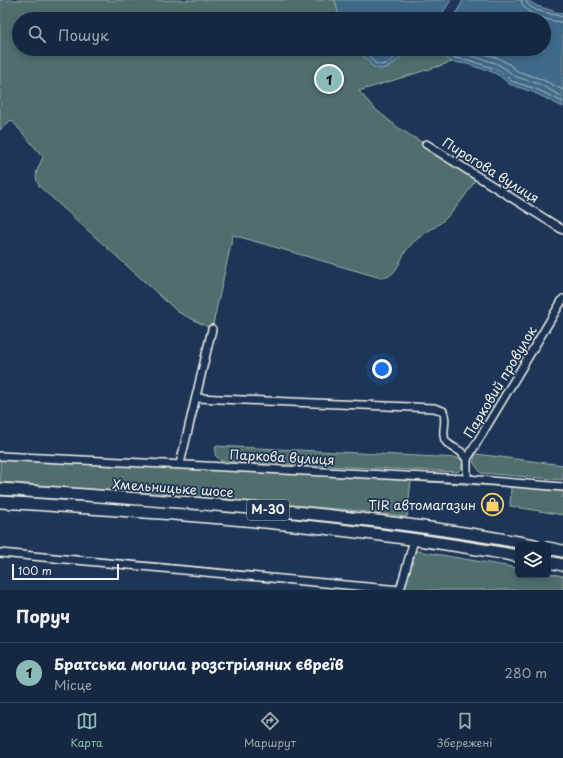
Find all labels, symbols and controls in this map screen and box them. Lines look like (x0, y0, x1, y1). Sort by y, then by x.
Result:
search box (12, 12, 551, 56)
icon: search (26, 23, 48, 45)
text: Пошук (58, 23, 109, 46)
pin: 1 (316, 64, 342, 94)
street label: Пирогова вулиця (439, 132, 543, 207)
street label: Парковий провулок (459, 322, 541, 441)
your location (372, 359, 392, 379)
street label: Паркова вулиця (229, 444, 335, 469)
street label: Хмельницьке шосе (112, 474, 234, 501)
shop icon: TIR автомагазин (479, 492, 505, 518)
place label: TIR автомагазин (368, 495, 476, 514)
road number: М-30 (247, 500, 289, 520)
map controls (515, 542, 551, 578)
button: layers (515, 542, 551, 578)
scale bar (12, 562, 119, 581)
text: 100 m (18, 562, 52, 579)
text: Поруч (16, 603, 70, 629)
text: Братська могила розстріляних євреїв (54, 652, 344, 675)
text: 1 (26, 663, 32, 682)
text: 280 m (505, 663, 547, 682)
text: Місце (54, 675, 92, 694)
tab: Карта (71, 710, 103, 751)
tab: Маршрут (244, 710, 296, 751)
tab: Збережені (437, 710, 492, 751)

